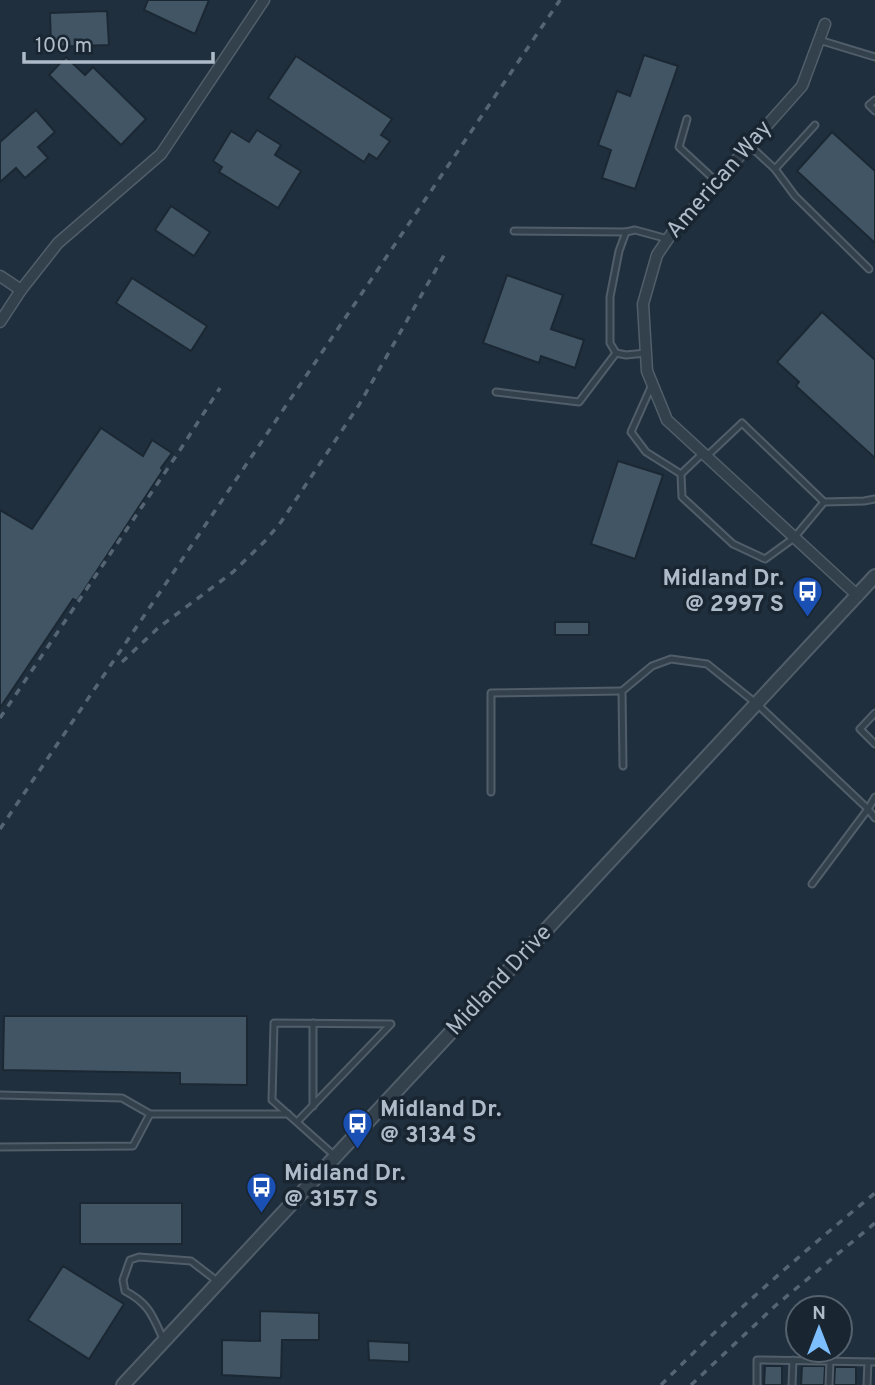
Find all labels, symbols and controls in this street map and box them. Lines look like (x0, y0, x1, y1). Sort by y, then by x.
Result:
scale bar (24, 21, 214, 65)
text: 100 m (35, 33, 92, 60)
street label: American Way (661, 115, 779, 245)
place label: Midland Dr. @ 2997 S (662, 565, 784, 620)
bus stop icon: Midland Dr. @ 2997 S (790, 575, 824, 619)
street label: Midland Drive (441, 919, 559, 1043)
place label: Midland Dr. @ 3134 S (380, 1096, 502, 1151)
bus stop icon: Midland Dr. @ 3134 S (340, 1106, 374, 1150)
place label: Midland Dr. @ 3157 S (284, 1160, 406, 1215)
bus stop icon: Midland Dr. @ 3157 S (244, 1170, 278, 1214)
north arrow (784, 1294, 854, 1364)
text: N (812, 1302, 826, 1326)

